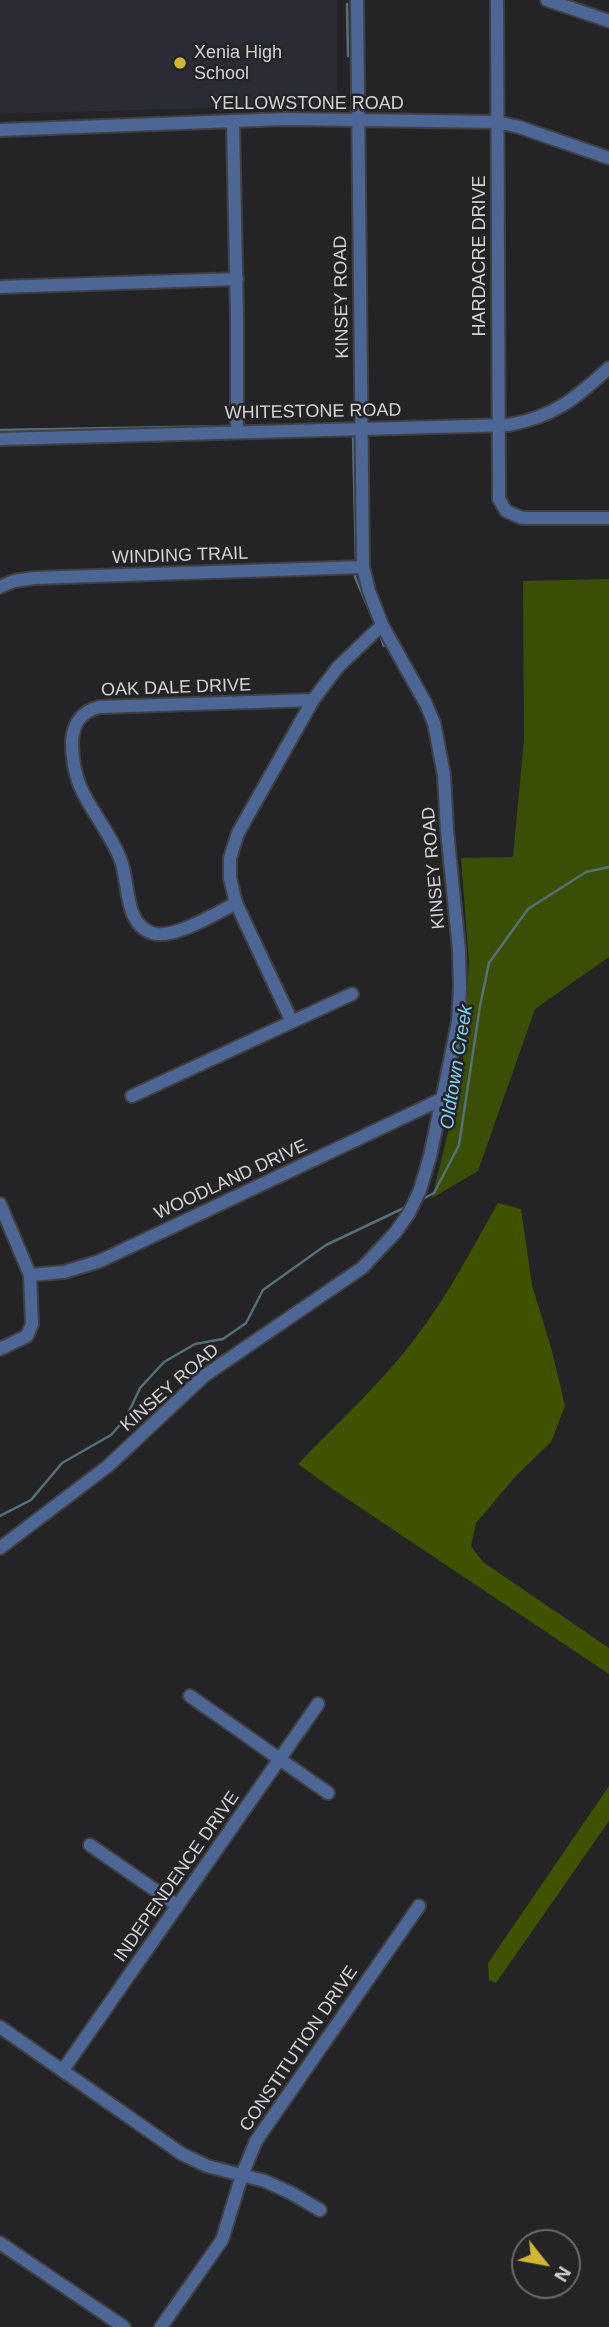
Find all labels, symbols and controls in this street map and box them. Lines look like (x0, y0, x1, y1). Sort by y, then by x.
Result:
place label: Xenia High School (194, 42, 282, 84)
marker: Xenia High School (172, 55, 188, 71)
street label: YELLOWSTONE ROAD (210, 93, 404, 115)
street label: HARDACRE DRIVE (469, 175, 491, 337)
street label: KINSEY ROAD (330, 235, 354, 359)
street label: WHITESTONE ROAD (224, 400, 402, 424)
street label: WINDING TRAIL (112, 543, 248, 569)
street label: OAK DALE DRIVE (101, 675, 251, 701)
street label: KINSEY ROAD (418, 806, 450, 930)
water label: Oldtown Creek (436, 1003, 478, 1131)
street label: WOODLAND DRIVE (151, 1135, 311, 1225)
street label: KINSEY ROAD (116, 1339, 224, 1437)
street label: INDEPENDENCE DRIVE (110, 1788, 244, 1966)
street label: CONSTITUTION DRIVE (236, 1962, 362, 2136)
north arrow (511, 2229, 581, 2299)
text: N (550, 2263, 575, 2285)

